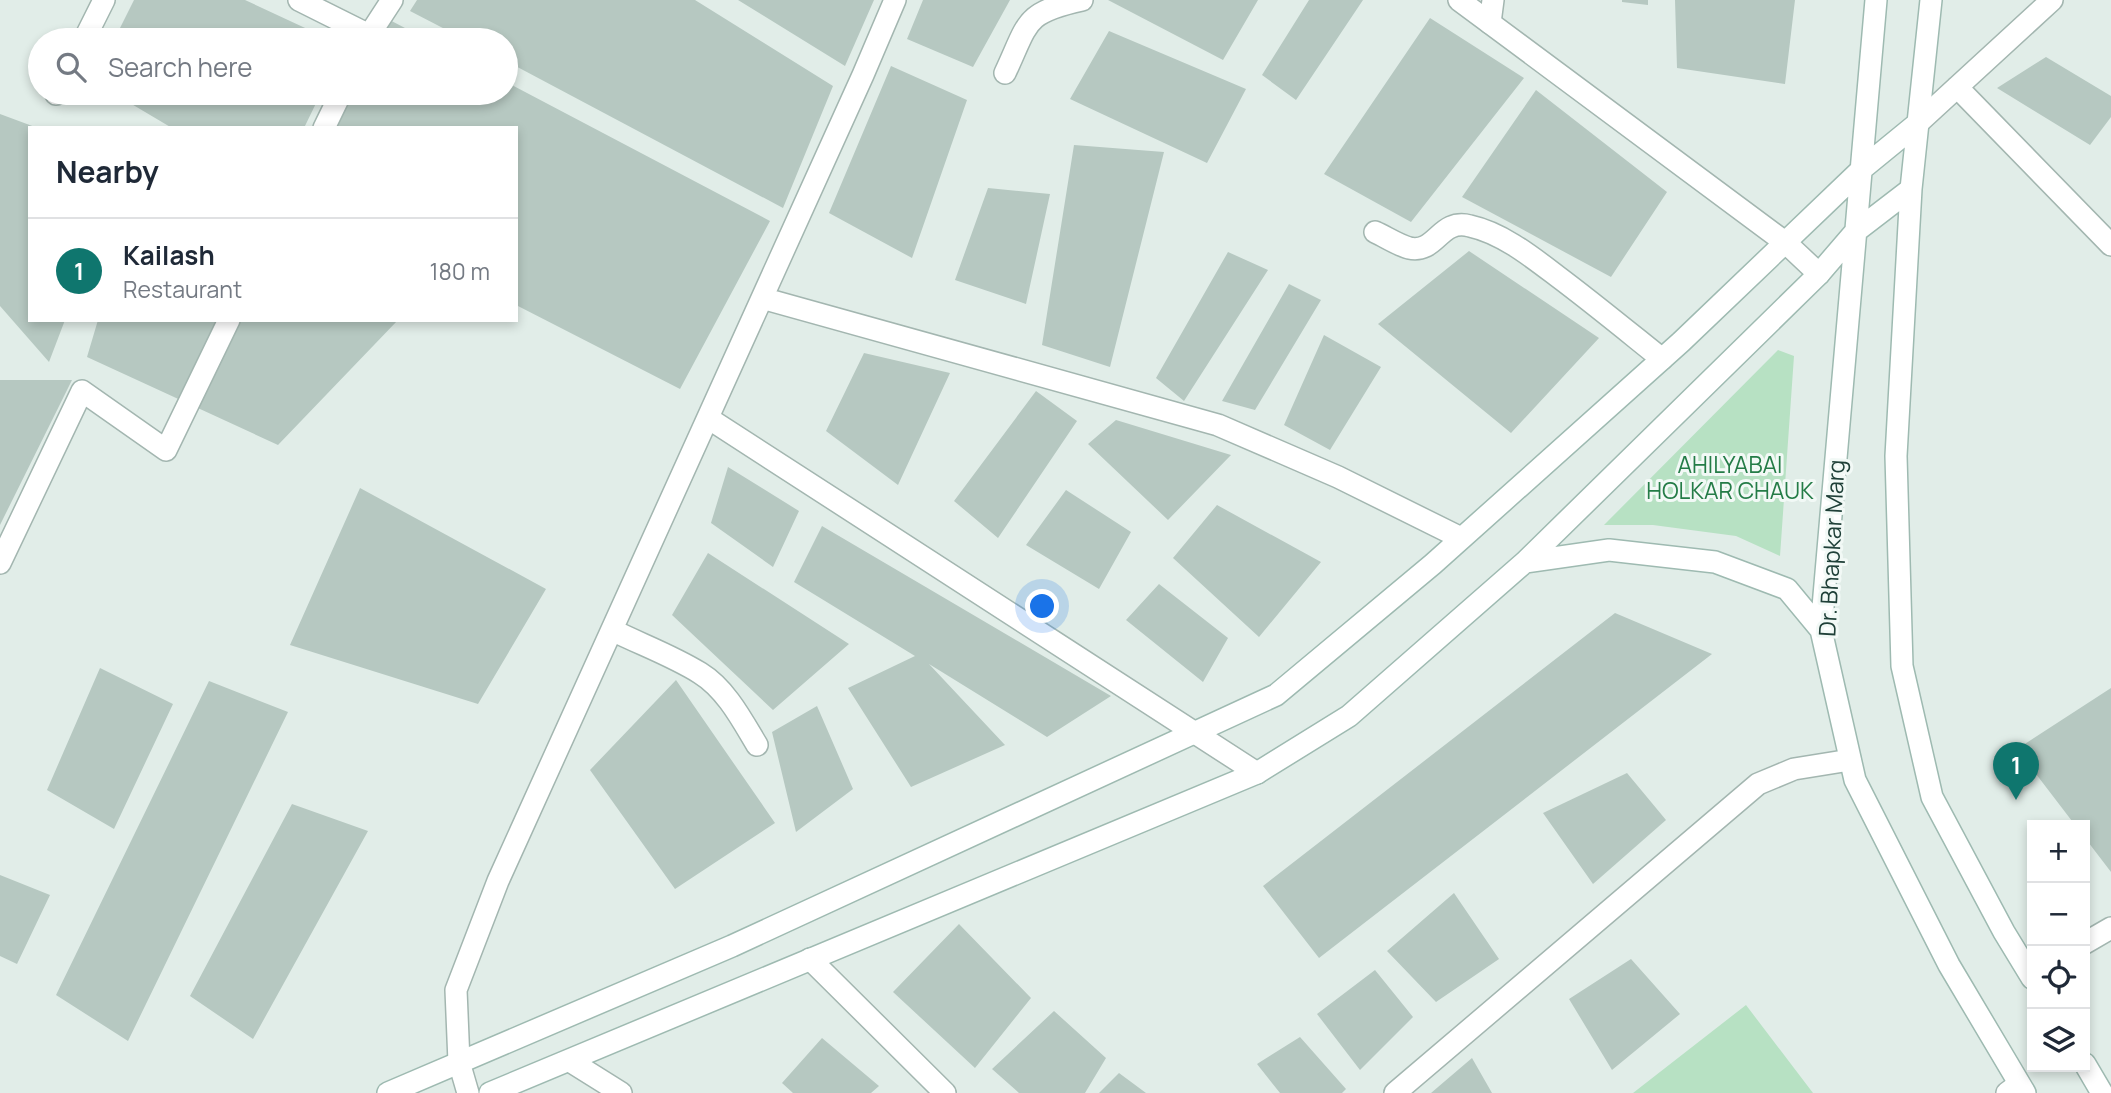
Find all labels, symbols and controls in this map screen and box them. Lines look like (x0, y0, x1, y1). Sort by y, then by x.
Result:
search box (28, 28, 518, 105)
icon: search (52, 48, 90, 86)
text: Search here (108, 49, 253, 85)
text: Nearby (56, 151, 159, 192)
text: Kailash (123, 237, 215, 273)
text: 1 (74, 255, 84, 287)
text: 180 m (430, 255, 490, 287)
text: Restaurant (123, 273, 242, 305)
park label: AHILYABAI HOLKAR CHAUK (1646, 448, 1814, 506)
street label: Dr. Bhapkar Marg (1810, 459, 1852, 637)
your location (1025, 589, 1059, 623)
pin: 1 (1993, 742, 2039, 800)
map controls (2027, 820, 2090, 1072)
button: + (2027, 820, 2090, 883)
button: − (2027, 883, 2090, 946)
button: locate (2027, 946, 2090, 1009)
button: layers (2027, 1009, 2090, 1072)

